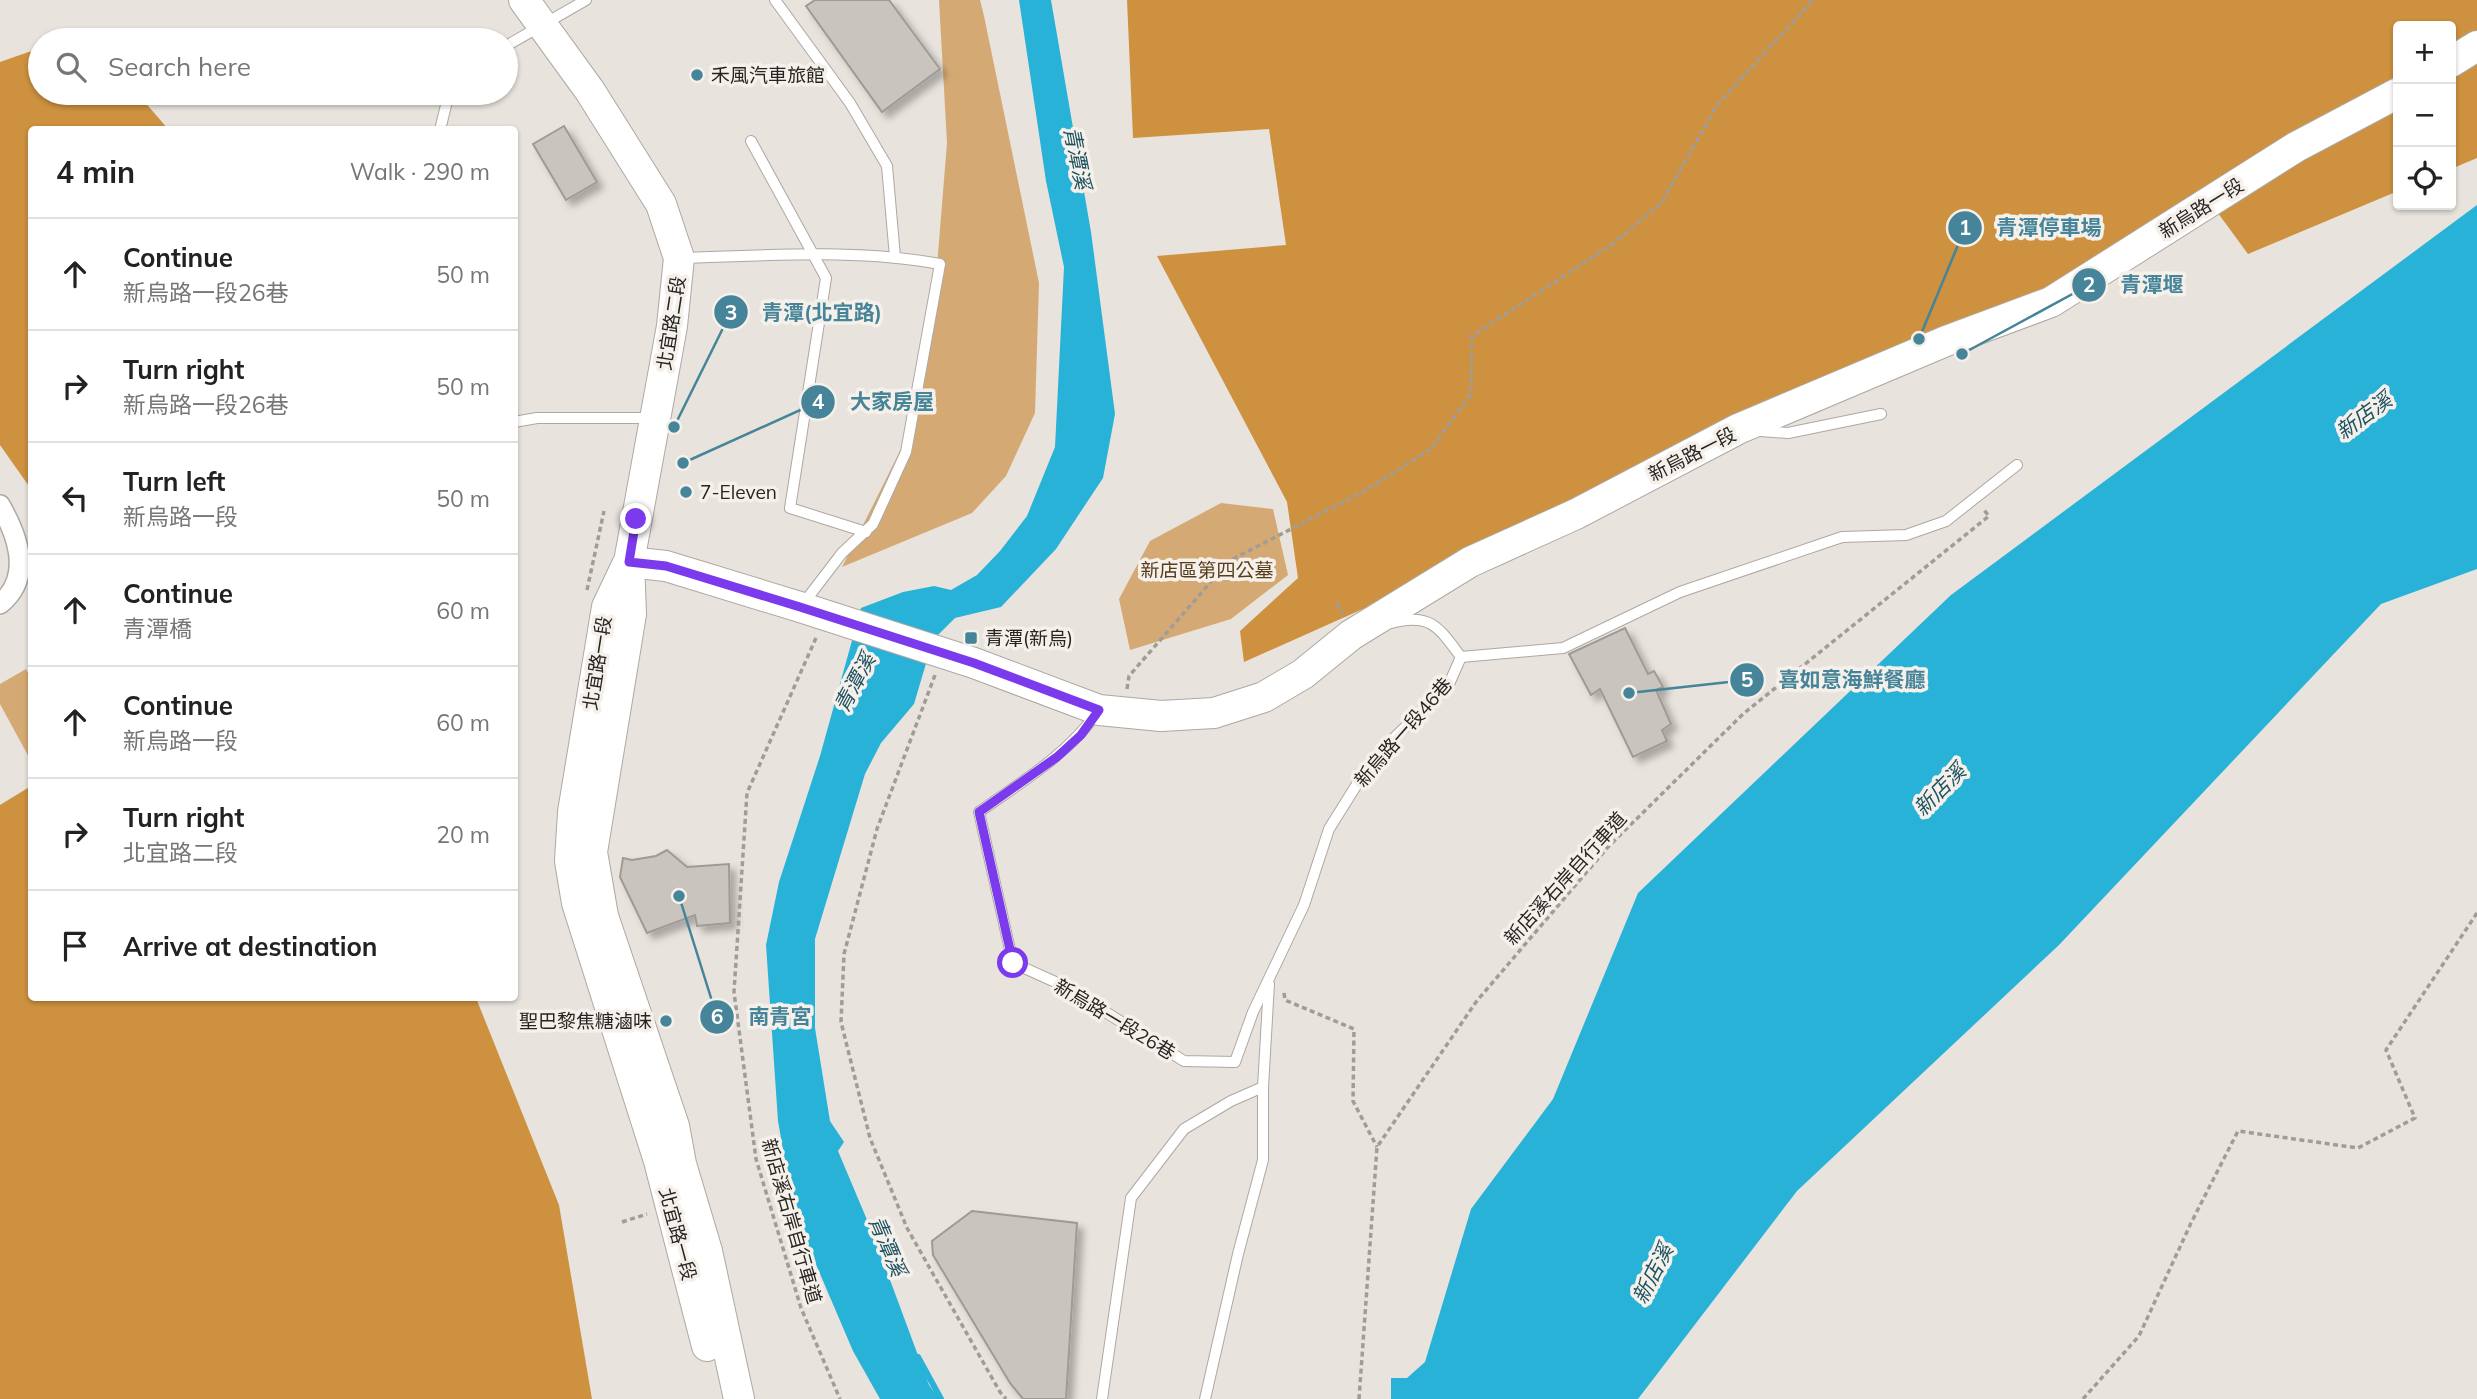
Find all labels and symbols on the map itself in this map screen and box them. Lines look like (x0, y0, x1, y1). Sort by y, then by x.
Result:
place label: 禾風汽車旅館 (711, 63, 825, 87)
marker: 禾風汽車旅館 (689, 67, 705, 83)
water label: 青潭溪 (1059, 124, 1097, 194)
street label: 新烏路一段 (2154, 173, 2248, 243)
callout: 青潭停車場 (1948, 207, 2116, 249)
text: 1 (1959, 214, 1971, 240)
text: 青潭停車場 (1997, 214, 2102, 240)
callout: 青潭堰 (2071, 264, 2197, 306)
text: 2 (2083, 271, 2095, 297)
text: 青潭堰 (2121, 271, 2184, 297)
street label: 北宜路二段 (652, 274, 690, 372)
callout: 青潭(北宜路) (713, 291, 896, 333)
text: 3 (725, 299, 737, 325)
text: 青潭(北宜路) (762, 299, 882, 325)
callout: 大家房屋 (801, 381, 948, 423)
water label: 新店溪 (2330, 384, 2399, 444)
text: 4 (812, 388, 825, 414)
text: 大家房屋 (850, 388, 934, 414)
street label: 新烏路一段 (1644, 422, 1740, 486)
place label: 7-Eleven (700, 480, 777, 504)
marker: 7-Eleven (678, 484, 694, 500)
route end (620, 503, 651, 534)
park label: 新店區第四公墓 (1140, 558, 1274, 582)
street label: 北宜路一段 (578, 614, 616, 712)
place label: 青潭(新烏) (985, 626, 1073, 650)
marker: 青潭(新烏) (963, 630, 979, 646)
water label: 青潭溪 (828, 646, 882, 716)
callout: 喜如意海鮮餐廳 (1729, 659, 1939, 701)
text: 5 (1741, 666, 1753, 692)
text: 喜如意海鮮餐廳 (1779, 666, 1926, 692)
street label: 新烏路一段46巷 (1349, 673, 1457, 791)
water label: 新店溪 (1908, 756, 1973, 821)
street label: 新店溪右岸自行車道 (1499, 806, 1631, 950)
route start (997, 947, 1028, 978)
street label: 新烏路一段26巷 (1050, 973, 1180, 1065)
callout: 南青宮 (700, 996, 826, 1038)
text: 6 (711, 1003, 723, 1029)
text: 南青宮 (749, 1003, 812, 1029)
place label: 聖巴黎焦糖滷味 (519, 1009, 652, 1033)
marker: 聖巴黎焦糖滷味 (658, 1013, 674, 1029)
street label: 新店溪右岸自行車道 (757, 1135, 827, 1307)
street label: 北宜路一段 (654, 1185, 702, 1283)
water label: 青潭溪 (864, 1212, 913, 1282)
water label: 新店溪 (1626, 1237, 1679, 1308)

